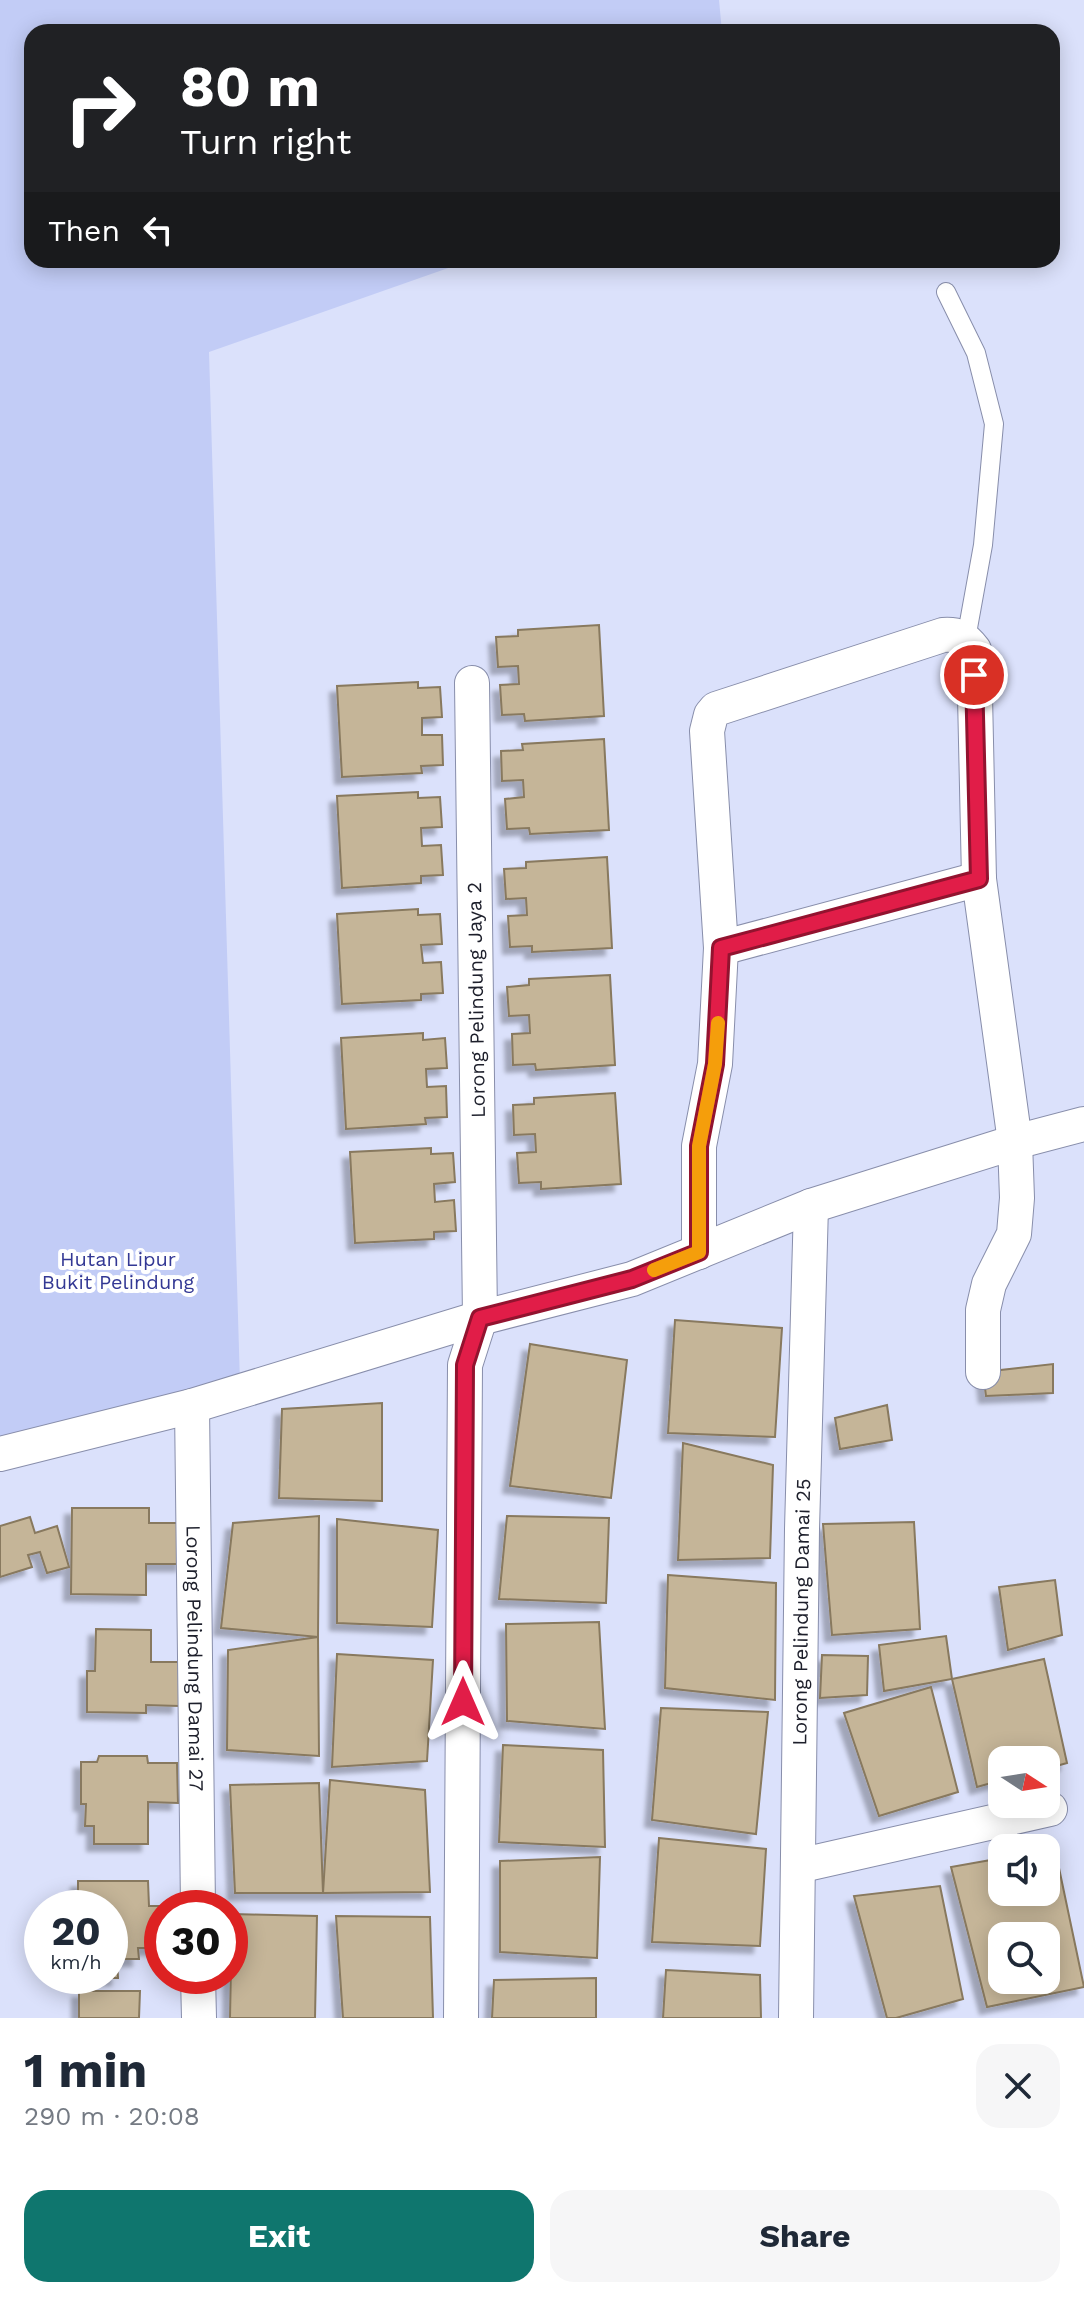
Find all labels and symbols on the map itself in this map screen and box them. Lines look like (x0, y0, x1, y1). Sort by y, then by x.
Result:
pin (940, 641, 1008, 709)
street label: Lorong Pelindung Jaya 2 (462, 882, 490, 1118)
park label: Hutan Lipur Bukit Pelindung (42, 1247, 195, 1294)
street label: Lorong Pelindung Damai 25 (787, 1478, 815, 1746)
street label: Lorong Pelindung Damai 27 (181, 1525, 209, 1791)
position arrow (421, 1660, 505, 1744)
north arrow (988, 1746, 1060, 1818)
speed limit sign: 30 (144, 1890, 248, 1994)

